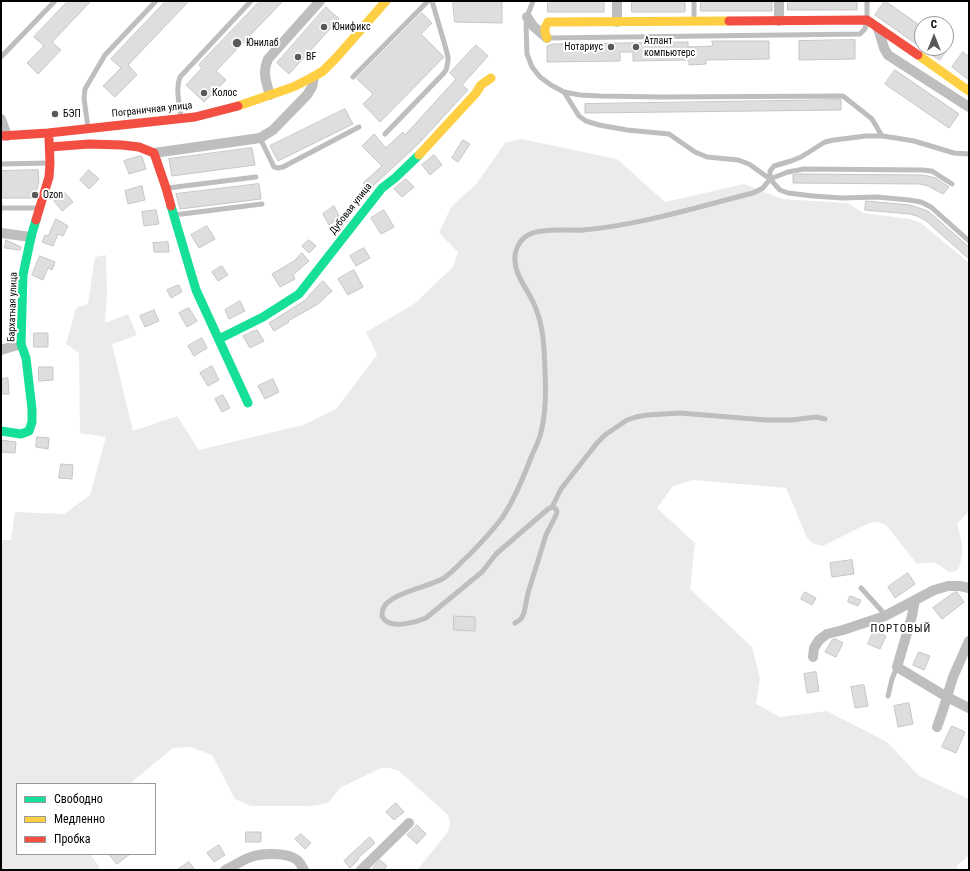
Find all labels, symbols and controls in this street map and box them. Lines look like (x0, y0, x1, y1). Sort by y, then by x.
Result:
north arrow (914, 16, 954, 56)
text: С (931, 18, 937, 31)
place label: Юнификс (332, 21, 371, 33)
marker: Юнификс (319, 22, 329, 32)
place label: Атлант компьютерс (644, 35, 695, 58)
marker: Юнилаб (231, 37, 243, 49)
place label: Юнилаб (246, 37, 279, 49)
place label: Нотариус (564, 41, 603, 53)
marker: Нотариус (606, 42, 616, 52)
marker: Атлант компьютерс (631, 42, 641, 52)
place label: BF (306, 51, 316, 63)
marker: BF (293, 52, 303, 62)
place label: Колос (212, 87, 237, 99)
marker: Колос (199, 88, 209, 98)
street label: Пограничная улица (111, 100, 193, 120)
place label: БЭП (63, 108, 81, 120)
marker: БЭП (50, 109, 60, 119)
street label: Дубовая улица (327, 181, 375, 237)
place label: Ozon (43, 189, 63, 201)
marker: Ozon (30, 190, 40, 200)
street label: Бархатная улица (6, 272, 20, 342)
district label: ПОРТОВЫЙ (871, 622, 931, 636)
legend (16, 783, 156, 855)
text: Свободно (54, 792, 103, 806)
text: Медленно (54, 812, 105, 826)
text: Пробка (54, 832, 91, 846)

